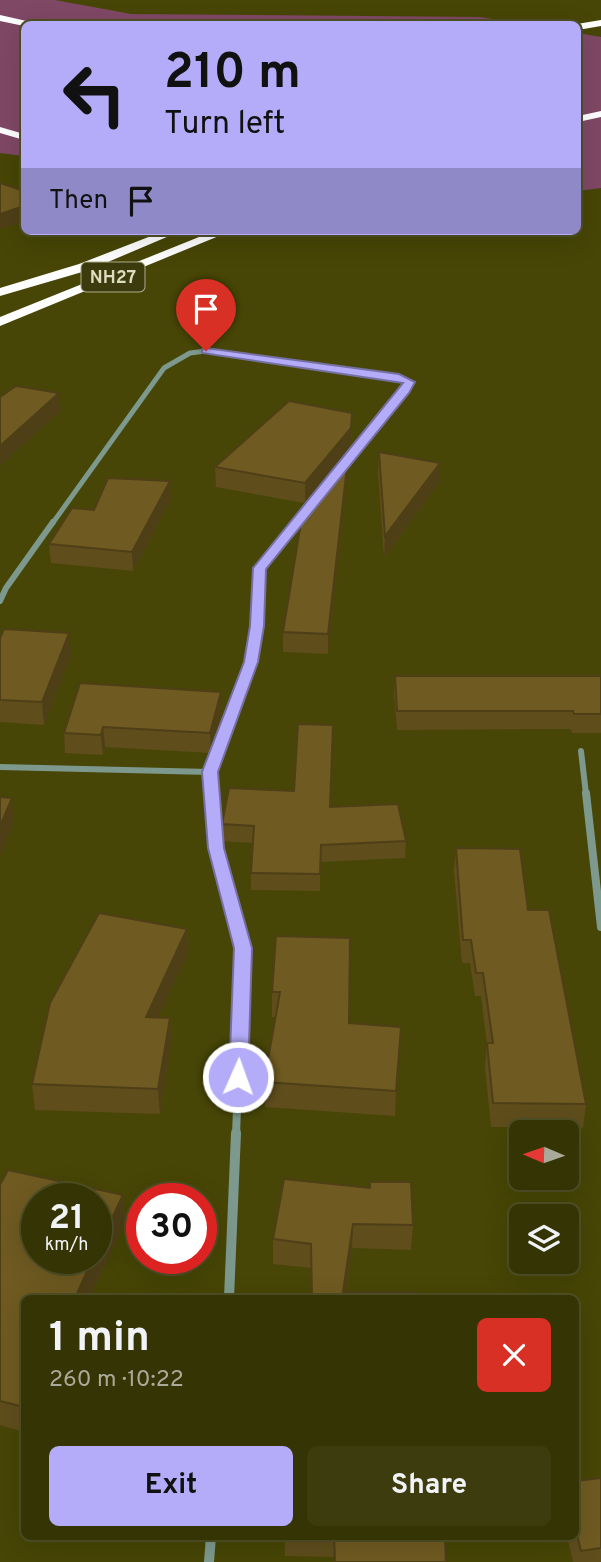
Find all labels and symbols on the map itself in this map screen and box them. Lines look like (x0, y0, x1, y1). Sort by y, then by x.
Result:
road number: NH27 (82, 262, 144, 292)
pin (176, 279, 236, 351)
position arrow (201, 1040, 275, 1114)
north arrow (509, 1120, 579, 1190)
speed limit sign: 30 (126, 1183, 217, 1274)

